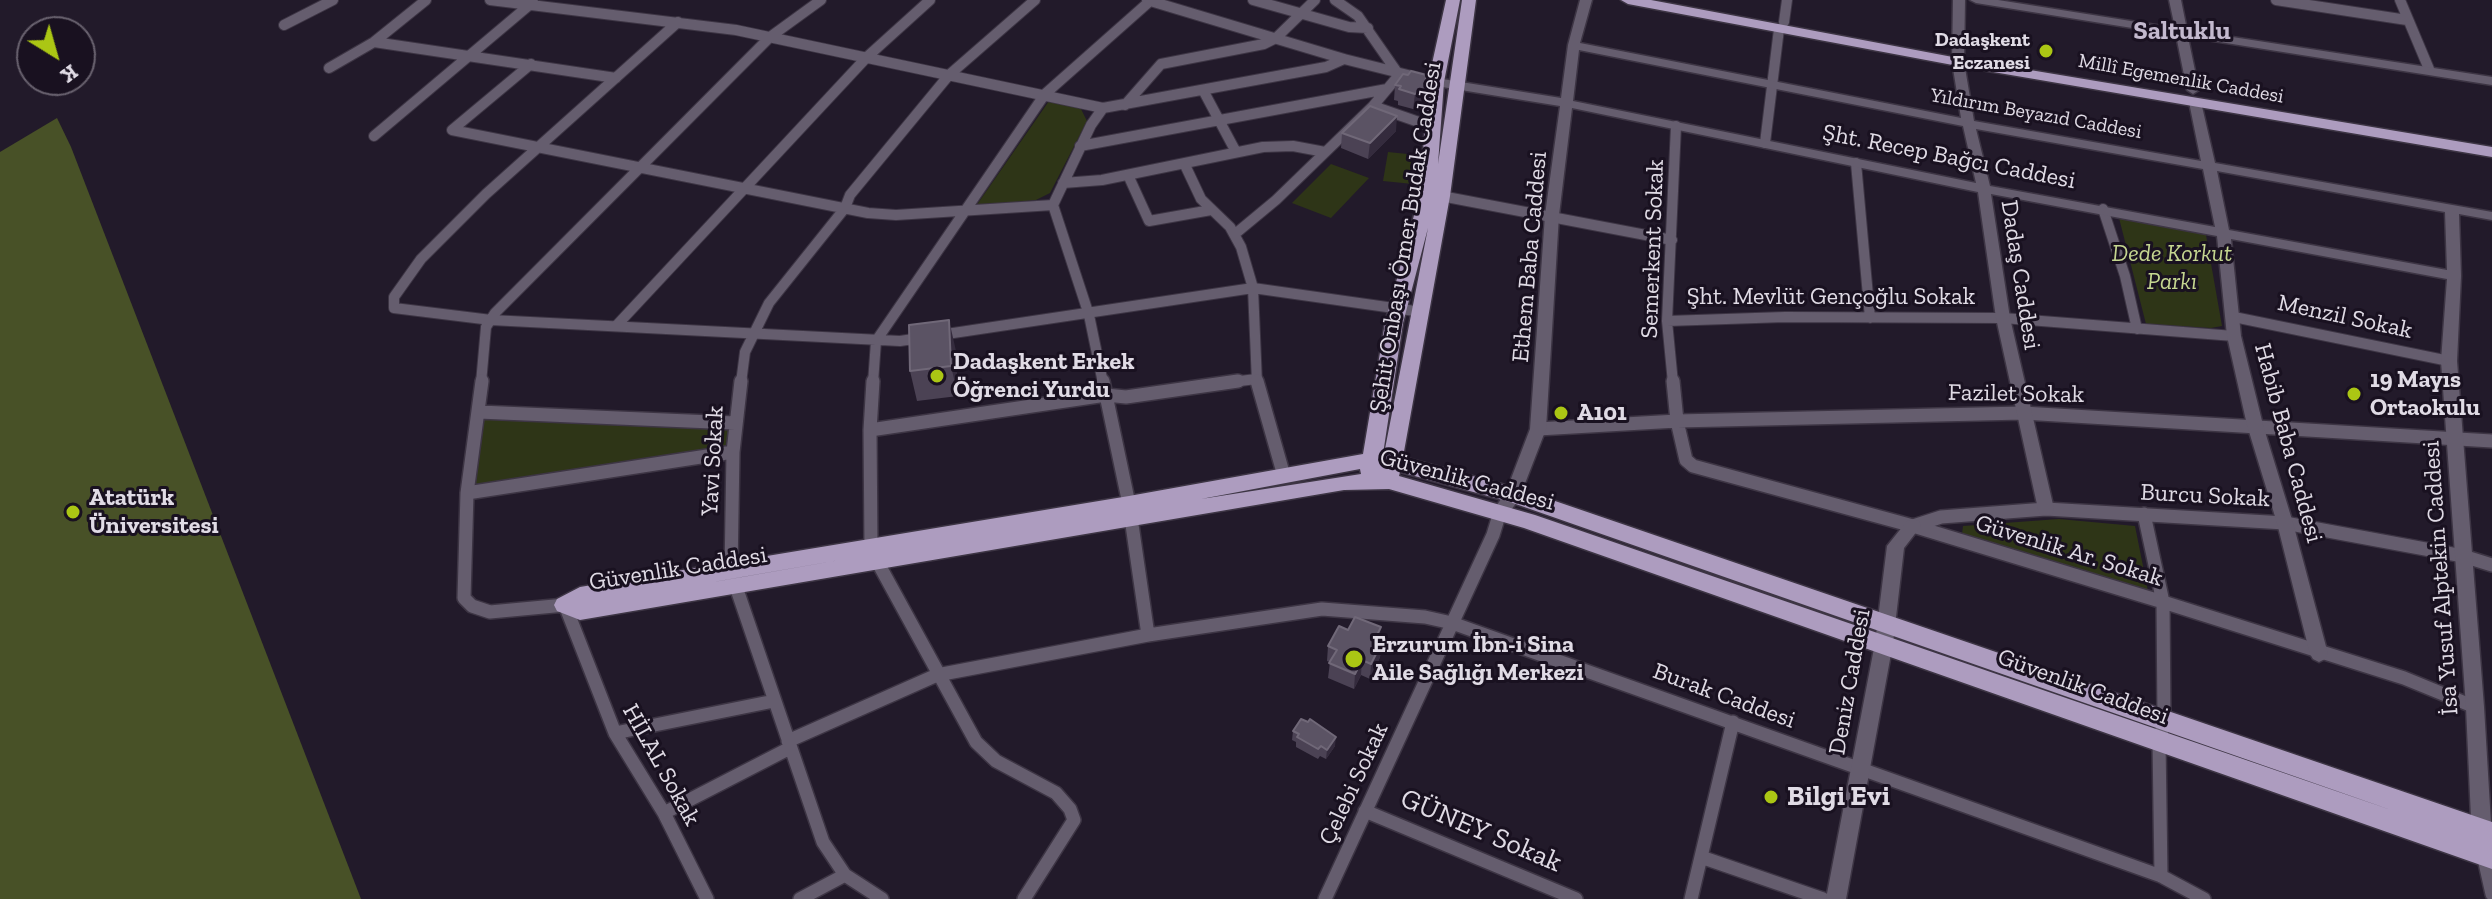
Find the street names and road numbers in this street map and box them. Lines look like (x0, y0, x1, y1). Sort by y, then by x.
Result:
street label: Millî Egemenlik Caddesi (2076, 49, 2286, 109)
street label: Şehit Onbaşı Ömer Budak Caddesi (1364, 60, 1448, 414)
street label: Yıldırım Beyazıd Caddesi (1928, 84, 2144, 144)
street label: Şht. Recep Bağcı Caddesi (1820, 118, 2078, 196)
street label: Ethem Baba Caddesi (1506, 150, 1554, 364)
street label: Semerkent Sokak (1635, 159, 1671, 339)
street label: Dadaş Caddesi (1994, 198, 2046, 352)
street label: Şht. Mevlüt Gençoğlu Sokak (1687, 283, 1975, 311)
street label: Menzil Sokak (2275, 289, 2415, 345)
street label: Habib Baba Caddesi (2248, 340, 2328, 546)
street label: Fazilet Sokak (1948, 378, 2084, 410)
street label: Yavi Sokak (696, 405, 730, 517)
street label: İsa Yusuf Alptekin Caddesi (2417, 440, 2465, 716)
street label: Güvenlik Caddesi (1377, 443, 1557, 517)
street label: Burcu Sokak (2139, 478, 2271, 514)
street label: Güvenlik Ar. Sokak (1972, 509, 2166, 593)
street label: Güvenlik Caddesi (587, 541, 769, 597)
street label: Deniz Caddesi (1823, 607, 1877, 757)
street label: Güvenlik Caddesi (1994, 643, 2172, 731)
street label: Burak Caddesi (1649, 657, 1799, 735)
street label: HİLAL Sokak (616, 699, 706, 831)
street label: Çelebi Sokak (1313, 719, 1395, 849)
street label: GÜNEY Sokak (1395, 782, 1567, 880)

